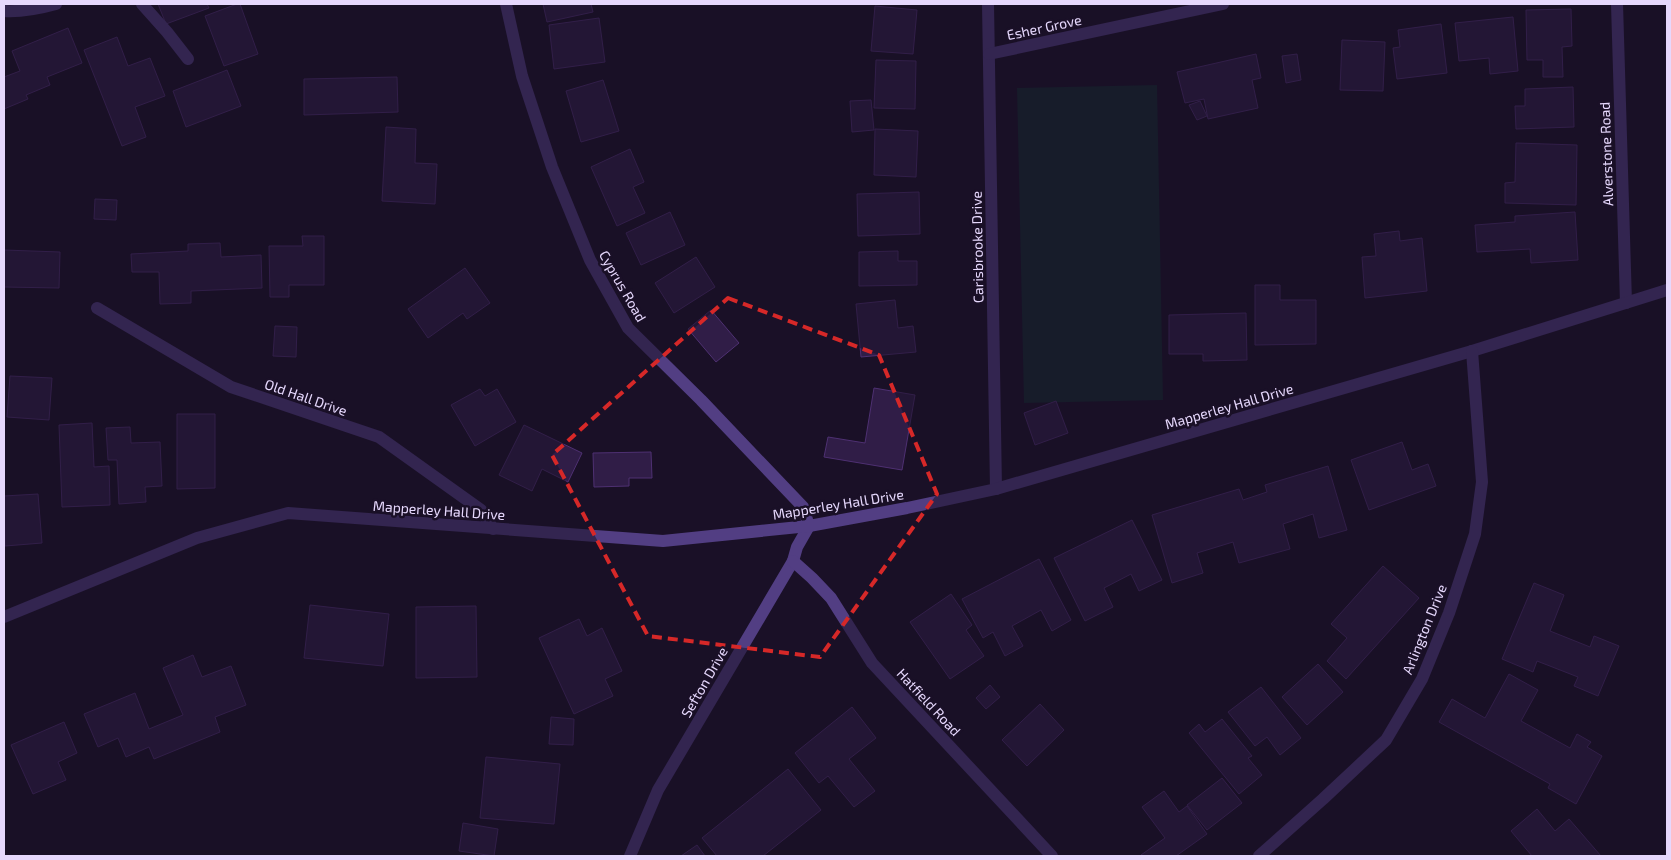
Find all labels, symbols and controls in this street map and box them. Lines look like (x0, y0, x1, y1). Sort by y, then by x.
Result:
street label: Esher Grove (1005, 11, 1083, 43)
street label: Alverstone Road (1596, 102, 1616, 206)
street label: Carisbrooke Drive (968, 191, 986, 303)
street label: Cyprus Road (596, 247, 650, 325)
street label: Old Hall Drive (263, 375, 349, 419)
street label: Mapperley Hall Drive (1163, 380, 1295, 432)
street label: Mapperley Hall Drive (771, 485, 905, 523)
street label: Mapperley Hall Drive (372, 497, 506, 523)
street label: Arlington Drive (1398, 581, 1450, 677)
street label: Sefton Drive (677, 644, 731, 720)
street label: Hatfield Road (893, 665, 965, 739)

